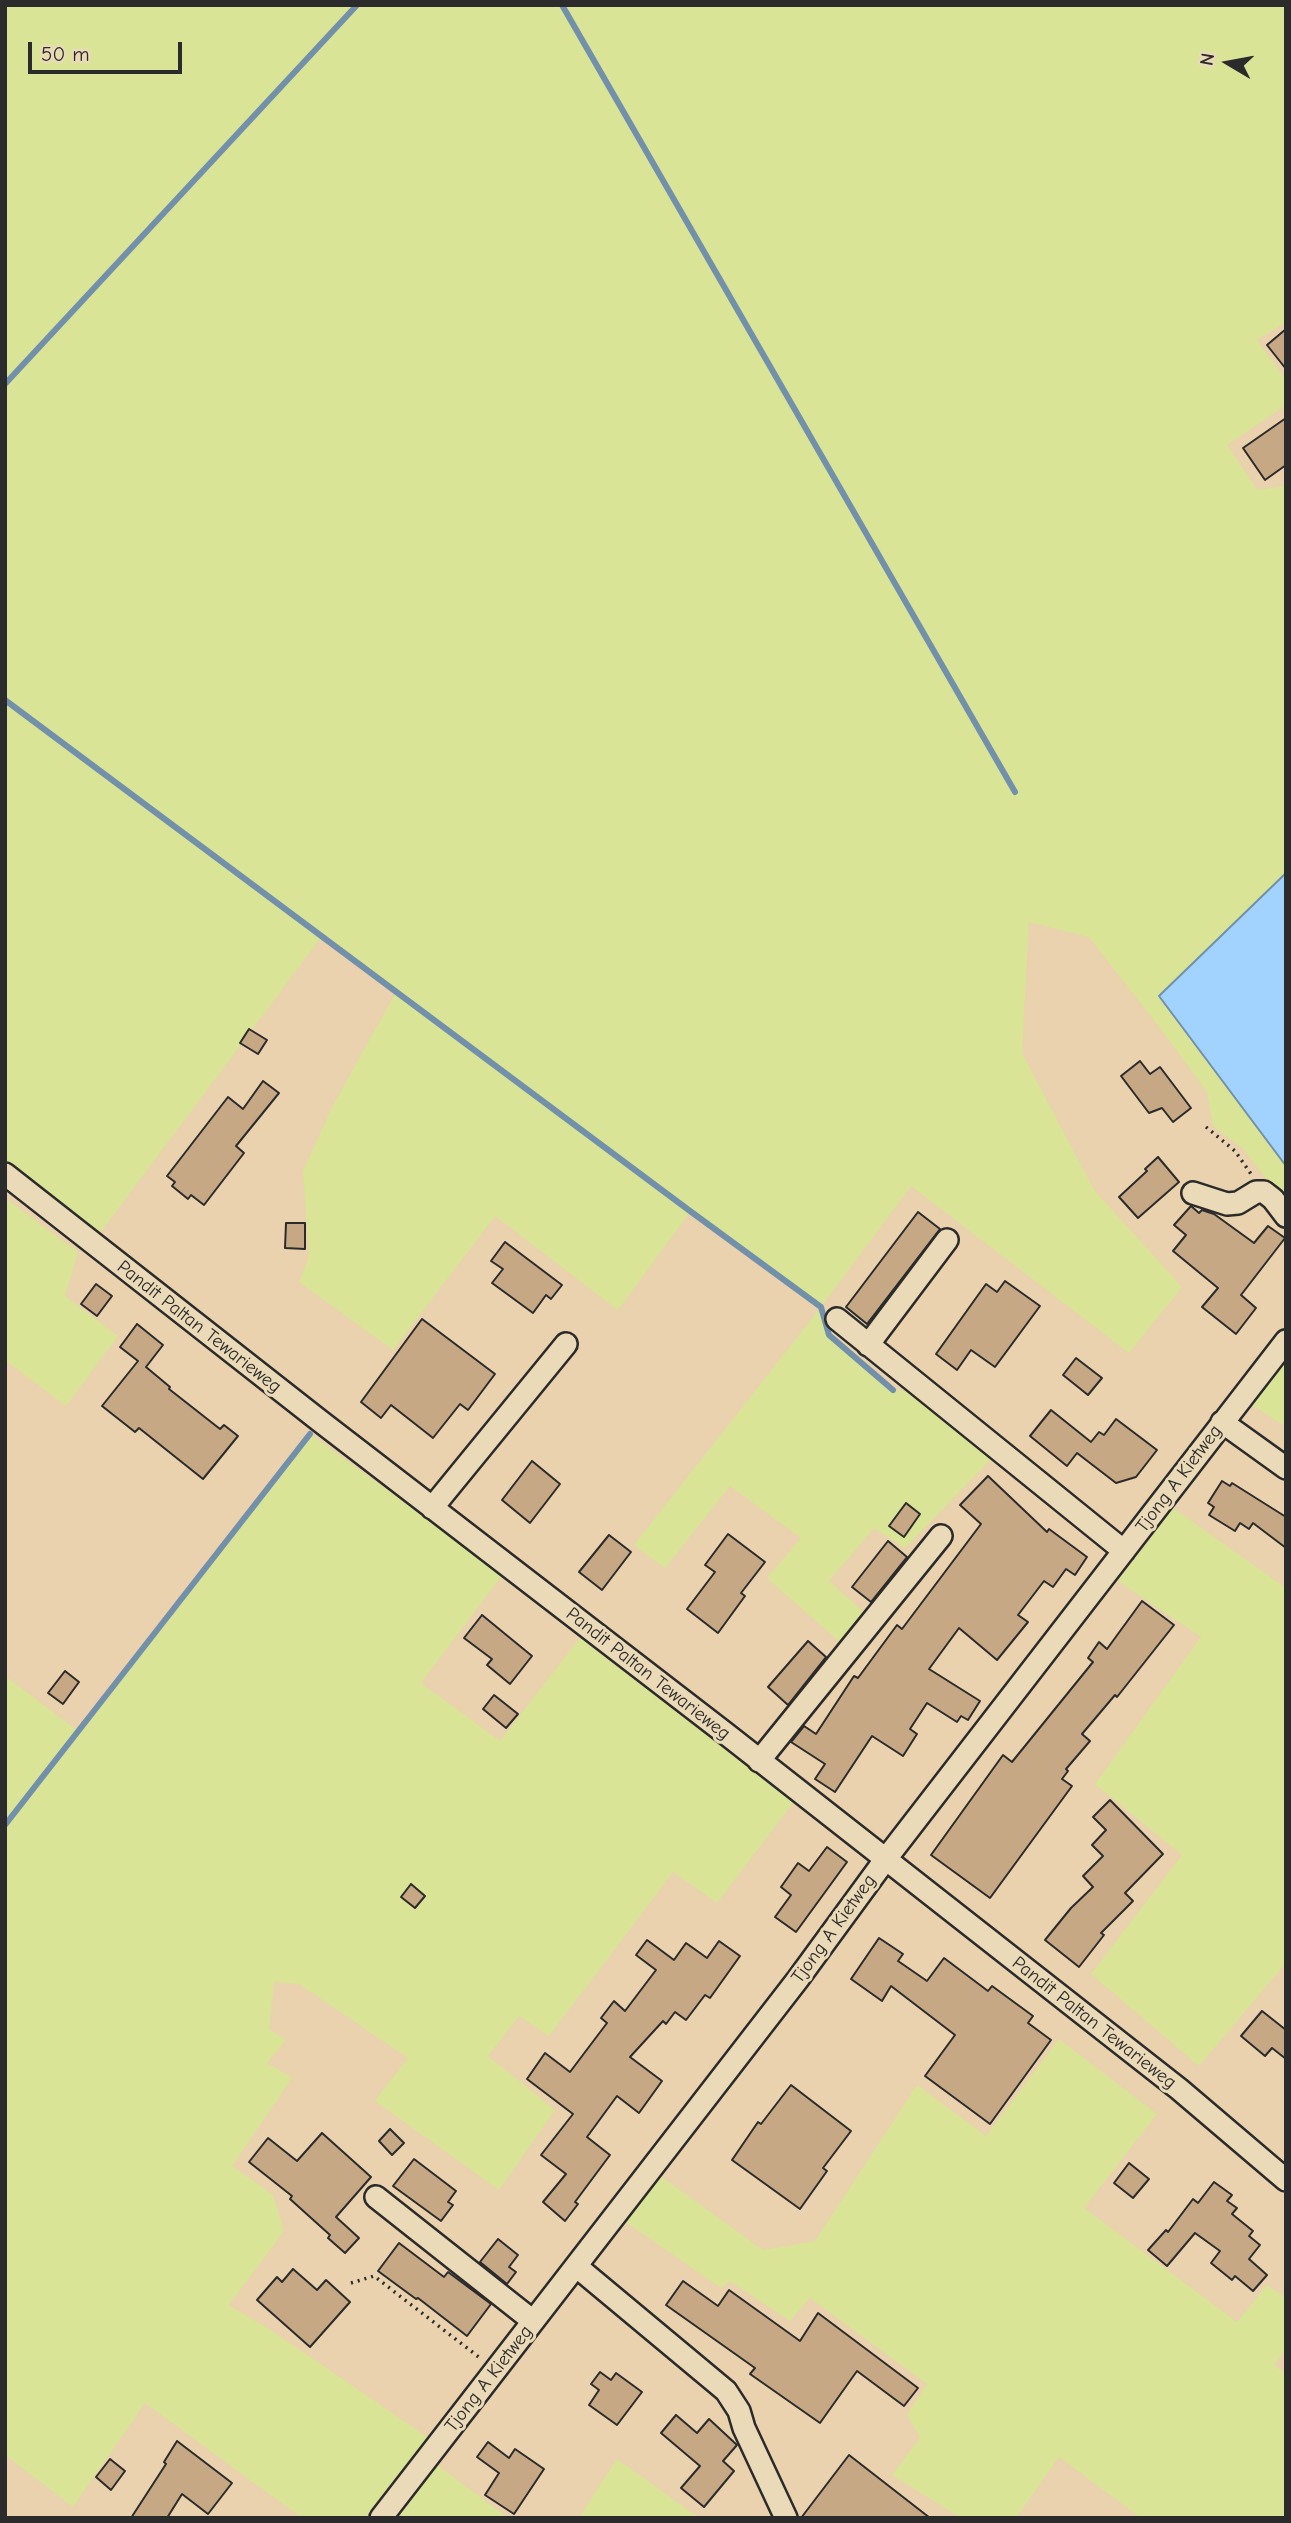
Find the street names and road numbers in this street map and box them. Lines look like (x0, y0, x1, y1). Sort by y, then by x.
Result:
street label: Pandit Paltan Tewarieweg (112, 1256, 286, 1398)
street label: Tjong A Kietweg (1131, 1421, 1227, 1537)
street label: Pandit Paltan Tewarieweg (561, 1603, 735, 1745)
street label: Tjong A Kietweg (787, 1870, 881, 1988)
street label: Pandit Paltan Tewarieweg (1007, 1952, 1181, 2094)
street label: Tjong A Kietweg (440, 2321, 538, 2437)

